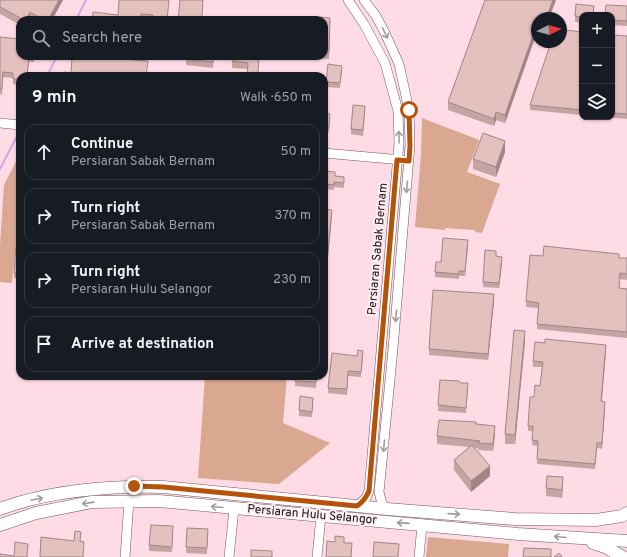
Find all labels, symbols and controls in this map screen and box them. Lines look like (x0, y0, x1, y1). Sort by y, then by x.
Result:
north arrow (531, 12, 567, 48)
map controls (579, 12, 615, 120)
button: + (579, 12, 615, 48)
search box (16, 16, 328, 60)
icon: search (30, 27, 52, 49)
one-way arrow (382, 27, 389, 39)
text: Search here (62, 29, 142, 48)
button: − (579, 48, 615, 84)
button: layers (579, 84, 615, 120)
text: 9 min (32, 87, 76, 109)
text: Walk · 650 m (240, 90, 312, 106)
route start (400, 101, 418, 119)
one-way arrow (395, 131, 402, 144)
text: Continue (71, 135, 133, 154)
icon: ahead (33, 141, 55, 163)
text: 50 m (281, 144, 311, 160)
text: Persiaran Sabak Bernam (71, 154, 215, 170)
one-way arrow (403, 180, 410, 193)
street label: Persiaran Sabak Bernam (364, 182, 392, 316)
text: Turn right (71, 199, 140, 218)
icon: right (33, 205, 55, 227)
text: 370 m (274, 208, 311, 224)
text: Persiaran Sabak Bernam (71, 218, 215, 234)
text: Turn right (71, 263, 140, 282)
icon: right (33, 269, 55, 291)
text: 230 m (273, 272, 311, 288)
text: Persiaran Hulu Selangor (71, 282, 212, 298)
one-way arrow (392, 309, 399, 322)
icon: arrive (33, 333, 55, 355)
text: Arrive at destination (71, 335, 214, 354)
one-way arrow (380, 439, 387, 452)
route end (125, 477, 143, 495)
one-way arrow (31, 494, 44, 502)
one-way arrow (82, 499, 95, 507)
street label: Persiaran Hulu Selangor (246, 501, 378, 529)
one-way arrow (211, 503, 224, 511)
one-way arrow (447, 510, 460, 518)
one-way arrow (397, 520, 410, 527)
one-way arrow (554, 534, 567, 541)

